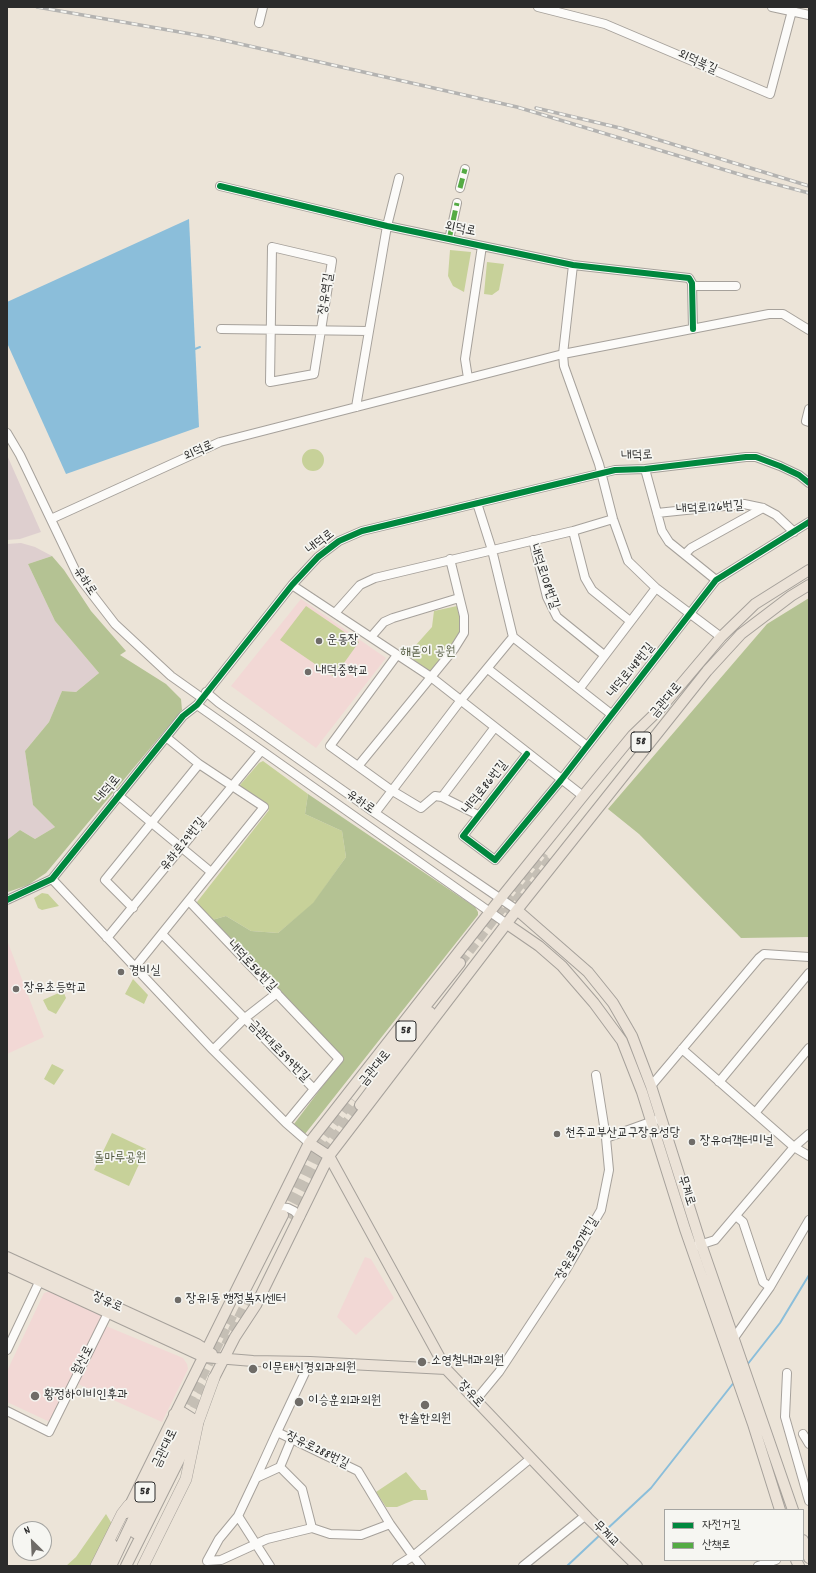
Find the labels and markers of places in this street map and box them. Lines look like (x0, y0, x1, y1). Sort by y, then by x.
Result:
place label: 운동장 (327, 633, 358, 649)
marker: 운동장 (314, 636, 324, 646)
place label: 내덕중학교 (316, 664, 368, 680)
marker: 내덕중학교 (303, 667, 313, 677)
place label: 경비실 (129, 964, 160, 980)
marker: 경비실 (116, 967, 126, 977)
place label: 장유초등학교 (24, 981, 87, 997)
marker: 장유초등학교 (11, 984, 21, 994)
place label: 천주교부산교구장유성당 (565, 1126, 680, 1142)
marker: 천주교부산교구장유성당 (552, 1129, 562, 1139)
place label: 장유여객터미널 (700, 1134, 773, 1150)
marker: 장유여객터미널 (687, 1137, 697, 1147)
place label: 장유1동 행정복지센터 (186, 1292, 286, 1308)
marker: 장유1동 행정복지센터 (173, 1295, 183, 1305)
place label: 소영철내과의원 (431, 1354, 504, 1370)
marker: 소영철내과의원 (416, 1356, 428, 1368)
place label: 이문태신경외과의원 (262, 1361, 356, 1377)
marker: 이문태신경외과의원 (247, 1363, 259, 1375)
place label: 황정하이비인후과 (44, 1388, 128, 1404)
marker: 황정하이비인후과 (29, 1390, 41, 1402)
place label: 이승훈외과의원 (308, 1394, 381, 1410)
marker: 이승훈외과의원 (293, 1396, 305, 1408)
marker: 한솔한의원 (419, 1399, 431, 1411)
place label: 한솔한의원 (399, 1412, 451, 1428)

